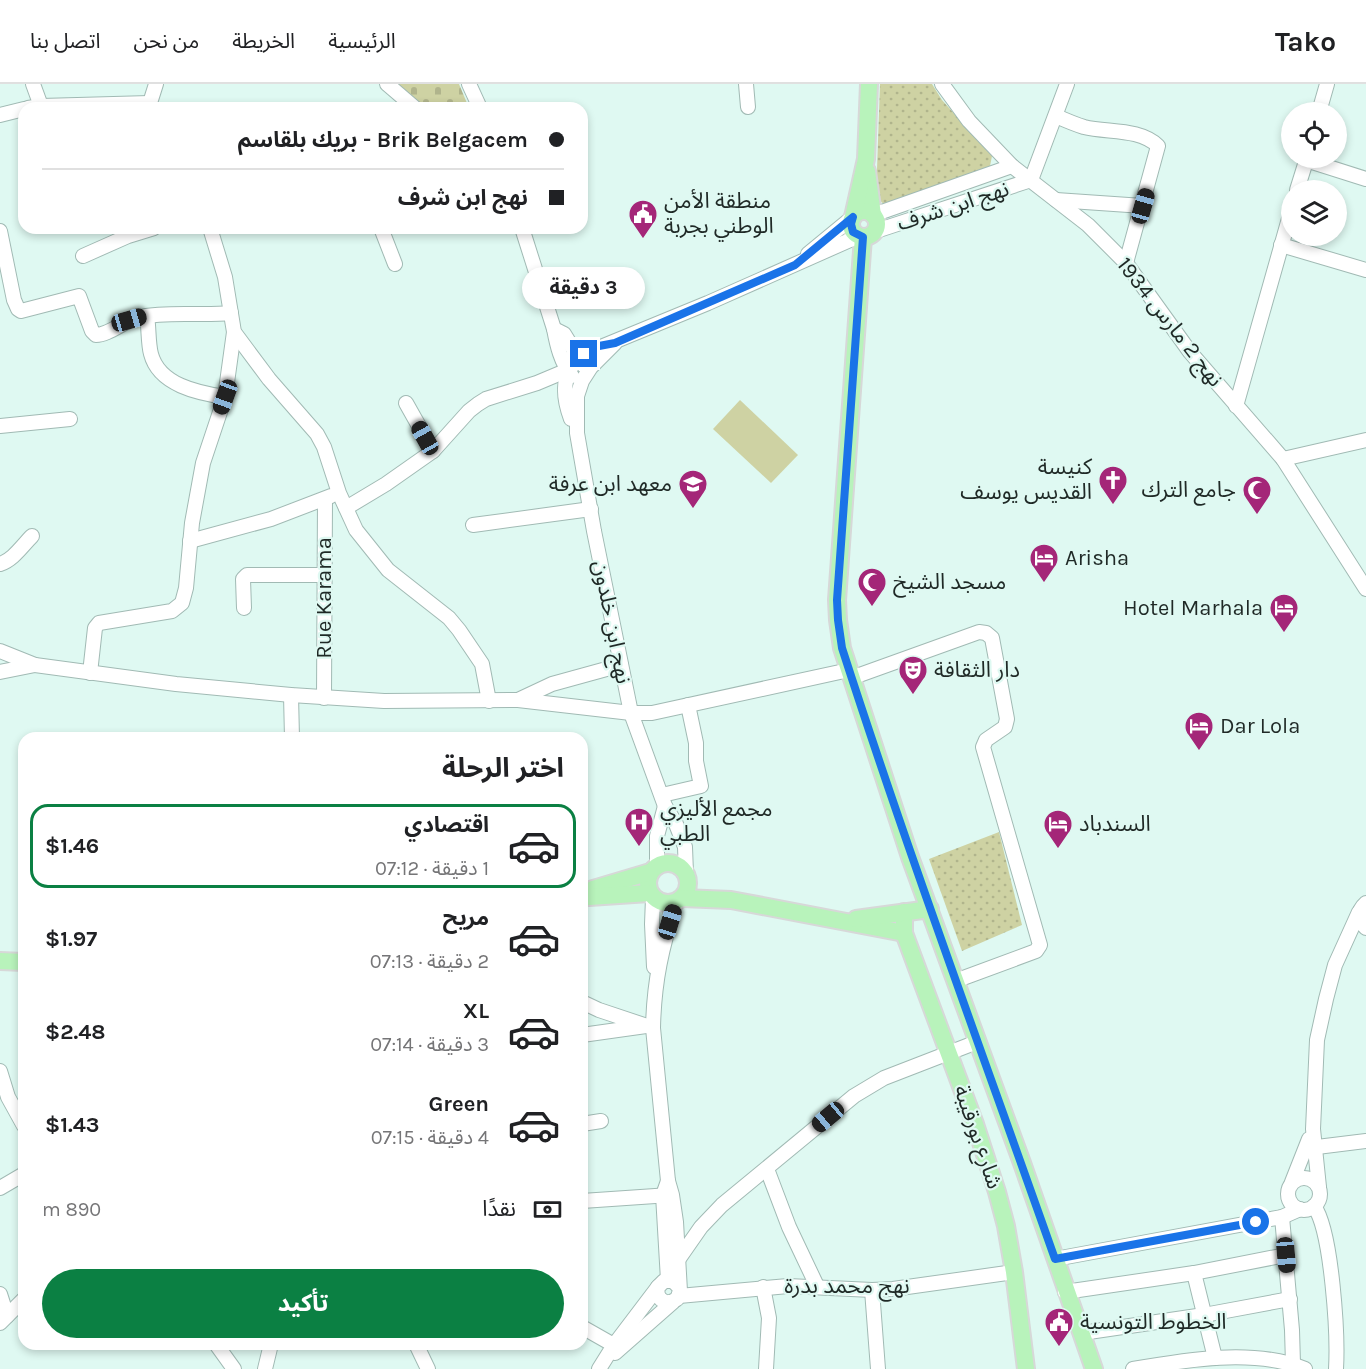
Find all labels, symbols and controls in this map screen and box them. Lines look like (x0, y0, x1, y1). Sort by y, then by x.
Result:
text: Tako (1275, 25, 1336, 58)
text: اتصل بنا (30, 29, 101, 53)
text: من نحن (134, 29, 199, 53)
text: الخريطة (232, 29, 295, 53)
text: الرئيسية (328, 29, 396, 53)
map controls (1281, 102, 1347, 246)
button: locate (1281, 102, 1347, 168)
text: Brik Belgacem - بريك بلقاسم (238, 127, 528, 153)
street label: نهج ابن شرف (894, 176, 1013, 239)
button: layers (1281, 180, 1347, 246)
text: نهج ابن شرف (398, 185, 528, 211)
car (1129, 186, 1157, 226)
place label: منطقة الأمن الوطني بجربة (664, 188, 774, 242)
public building icon: منطقة الأمن الوطني بجربة (627, 198, 659, 240)
street label: نهج 2 مارس 1934 (1109, 252, 1229, 394)
callout: 3 دقيقة (522, 267, 646, 309)
text: 3 دقيقة (550, 276, 617, 299)
car (109, 306, 149, 334)
route end (570, 340, 597, 367)
car (210, 377, 240, 417)
car (408, 418, 442, 458)
place label: كنيسة القديس يوسف (960, 454, 1093, 505)
church icon: كنيسة القديس يوسف (1097, 464, 1129, 506)
school or university icon: معهد ابن عرفة (677, 468, 709, 510)
place label: معهد ابن عرفة (549, 471, 672, 497)
mosque icon: جامع الترك (1241, 474, 1273, 516)
place label: جامع الترك (1141, 477, 1236, 506)
street label: Rue Karama (311, 537, 337, 659)
hotel icon: Arisha (1028, 542, 1060, 584)
place label: Arisha (1065, 545, 1129, 571)
street label: نهج ابن خلدون (584, 558, 637, 686)
mosque icon: مسجد الشيخ (856, 566, 888, 608)
place label: مسجد الشيخ (893, 569, 1006, 598)
hotel icon: Hotel Marhala (1268, 592, 1300, 634)
place label: Hotel Marhala (1123, 595, 1263, 621)
theatre icon: دار الثقافة (897, 654, 929, 696)
place label: دار الثقافة (934, 657, 1020, 683)
hotel icon: Dar Lola (1183, 710, 1215, 752)
place label: Dar Lola (1220, 713, 1300, 739)
text: اختر الرحلة (442, 752, 564, 784)
place label: مجمع الأليزي الطبي (660, 796, 773, 850)
hospital icon: مجمع الأليزي الطبي (623, 806, 655, 848)
hotel icon: السندباد (1042, 808, 1074, 850)
place label: السندباد (1079, 811, 1151, 837)
text: اقتصادي (404, 812, 489, 838)
icon: car (507, 819, 561, 873)
text: $1.46 (45, 833, 99, 859)
text: 1 دقيقة · 07:12 (375, 857, 489, 880)
car (656, 902, 684, 942)
text: مريح (443, 905, 489, 931)
icon: car (507, 912, 561, 966)
text: $1.97 (45, 926, 97, 952)
text: 2 دقيقة · 07:13 (370, 950, 489, 973)
text: XL (463, 998, 489, 1024)
icon: car (507, 1005, 561, 1059)
text: $2.48 (45, 1019, 106, 1045)
text: 3 دقيقة · 07:14 (370, 1033, 489, 1056)
street label: شارع بورقيبة (945, 1082, 1008, 1193)
text: Green (428, 1091, 489, 1117)
icon: car (507, 1098, 561, 1152)
car (808, 1099, 848, 1135)
text: $1.43 (45, 1112, 100, 1138)
text: 4 دقيقة · 07:15 (371, 1126, 489, 1149)
icon: cash (531, 1193, 564, 1226)
text: نقدًا (482, 1196, 516, 1222)
text: 890 m (42, 1198, 101, 1221)
route start (1242, 1208, 1269, 1235)
car (1275, 1236, 1297, 1274)
button: تأكيد (42, 1269, 564, 1338)
street label: نهج محمد بدرة (784, 1273, 910, 1302)
public building icon: الخطوط التونسية (1043, 1306, 1075, 1348)
place label: الخطوط التونسية (1080, 1309, 1227, 1335)

